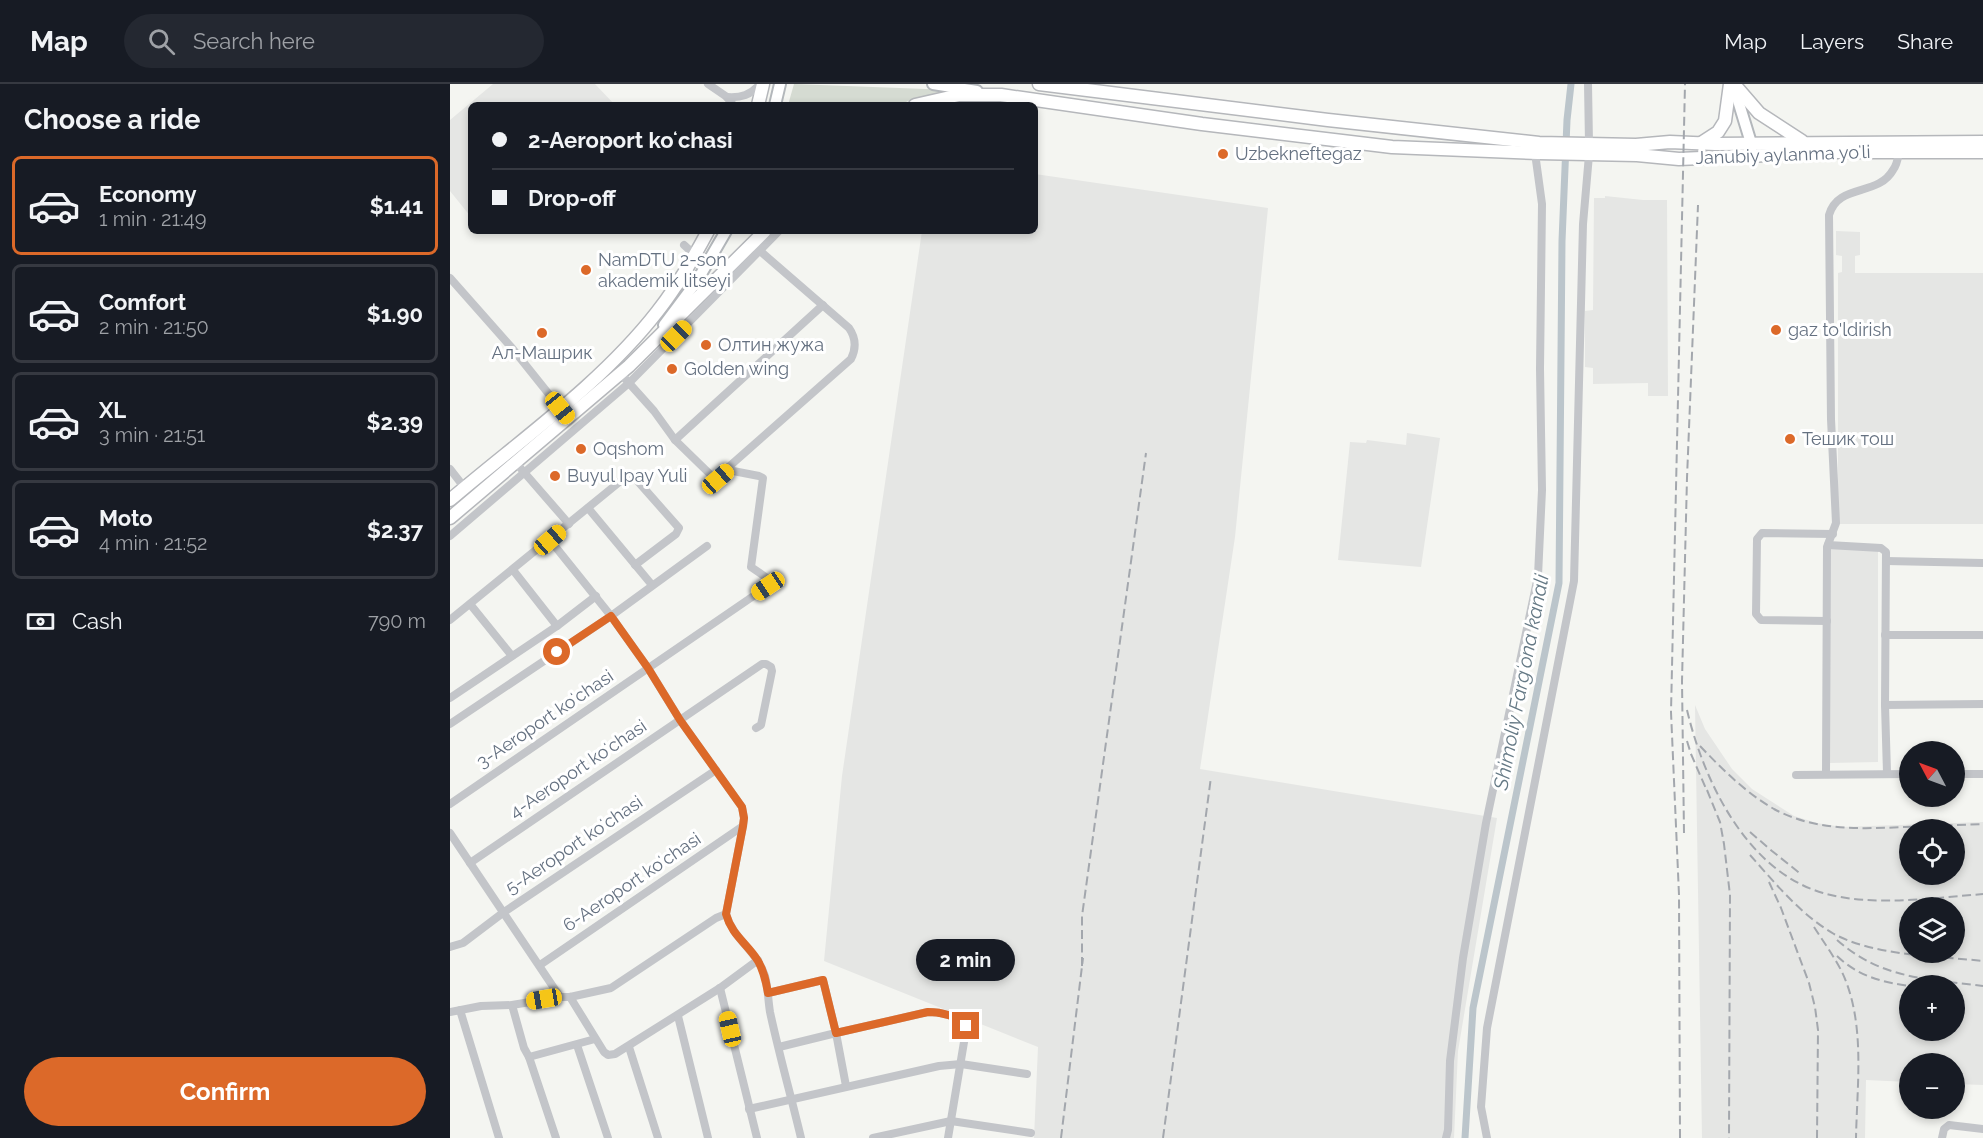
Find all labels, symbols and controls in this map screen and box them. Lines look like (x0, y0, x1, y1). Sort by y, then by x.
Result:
search box (124, 14, 544, 68)
text: Map (30, 25, 88, 58)
icon: search (145, 25, 178, 58)
text: Search here (193, 28, 315, 54)
text: Map (1724, 29, 1767, 54)
text: Layers (1800, 29, 1864, 54)
text: Share (1897, 29, 1953, 54)
text: Choose a ride (24, 104, 200, 135)
text: 2-Aeroport koʻchasi (528, 127, 733, 153)
street label: Janubiy aylanma yoʻli (1695, 141, 1871, 168)
place label: Uzbekneftegaz (1235, 143, 1362, 164)
marker: Uzbekneftegaz (1216, 147, 1230, 161)
icon: car (27, 179, 81, 233)
text: Economy (99, 181, 197, 207)
text: Drop-off (528, 185, 616, 211)
text: $1.41 (370, 193, 423, 219)
text: 1 min · 21:49 (99, 207, 206, 231)
place label: NamDTU 2-son akademik litseyi (598, 249, 731, 291)
marker: NamDTU 2-son akademik litseyi (579, 263, 593, 277)
icon: car (27, 287, 81, 341)
text: Comfort (99, 289, 186, 315)
text: $1.90 (367, 301, 423, 327)
text: 2 min · 21:50 (99, 315, 209, 339)
car (657, 317, 695, 355)
place label: gaz to'ldirish (1788, 319, 1892, 340)
marker: gaz to'ldirish (1769, 323, 1783, 337)
marker: Ал-Машрик (535, 326, 549, 340)
place label: Олтин жужа (718, 334, 824, 355)
marker: Олтин жужа (699, 338, 713, 352)
place label: Ал-Машрик (491, 342, 593, 363)
place label: Golden wing (684, 358, 789, 379)
marker: Golden wing (665, 362, 679, 376)
car (542, 388, 578, 428)
icon: car (27, 395, 81, 449)
text: XL (99, 397, 126, 423)
text: $2.39 (366, 409, 423, 435)
text: 3 min · 21:51 (99, 423, 205, 447)
place label: Тешик тош (1802, 428, 1894, 449)
marker: Тешик тош (1783, 432, 1797, 446)
place label: Oqshom (593, 438, 664, 459)
marker: Oqshom (574, 442, 588, 456)
car (699, 460, 737, 498)
place label: Buyul Ipay Yuli (567, 465, 688, 486)
marker: Buyul Ipay Yuli (548, 469, 562, 483)
icon: car (27, 503, 81, 557)
text: Moto (99, 505, 153, 531)
text: $2.37 (367, 517, 423, 543)
car (531, 521, 569, 559)
text: 4 min · 21:52 (99, 531, 207, 555)
car (748, 568, 788, 604)
water label: Shimoliy Fargʻona kanali (1488, 571, 1554, 793)
icon: cash (24, 605, 57, 638)
text: Cash (72, 608, 123, 634)
text: 790 m (368, 609, 426, 633)
route start (543, 638, 570, 665)
street label: 3-Aeroport koʻchasi (472, 665, 617, 772)
street label: 4-Aeroport koʻchasi (505, 715, 650, 822)
north arrow (1899, 741, 1965, 807)
map controls (1899, 741, 1965, 1119)
street label: 5-Aeroport koʻchasi (501, 791, 646, 898)
button: locate (1899, 819, 1965, 885)
street label: 6-Aeroport koʻchasi (559, 828, 705, 935)
button: layers (1899, 897, 1965, 963)
callout: 2 min (916, 939, 1016, 981)
text: 2 min (940, 948, 991, 972)
button: + (1899, 975, 1965, 1041)
car (525, 987, 563, 1011)
car (717, 1009, 743, 1049)
route end (952, 1012, 979, 1039)
button: − (1899, 1053, 1965, 1119)
button: Confirm (24, 1057, 426, 1126)

